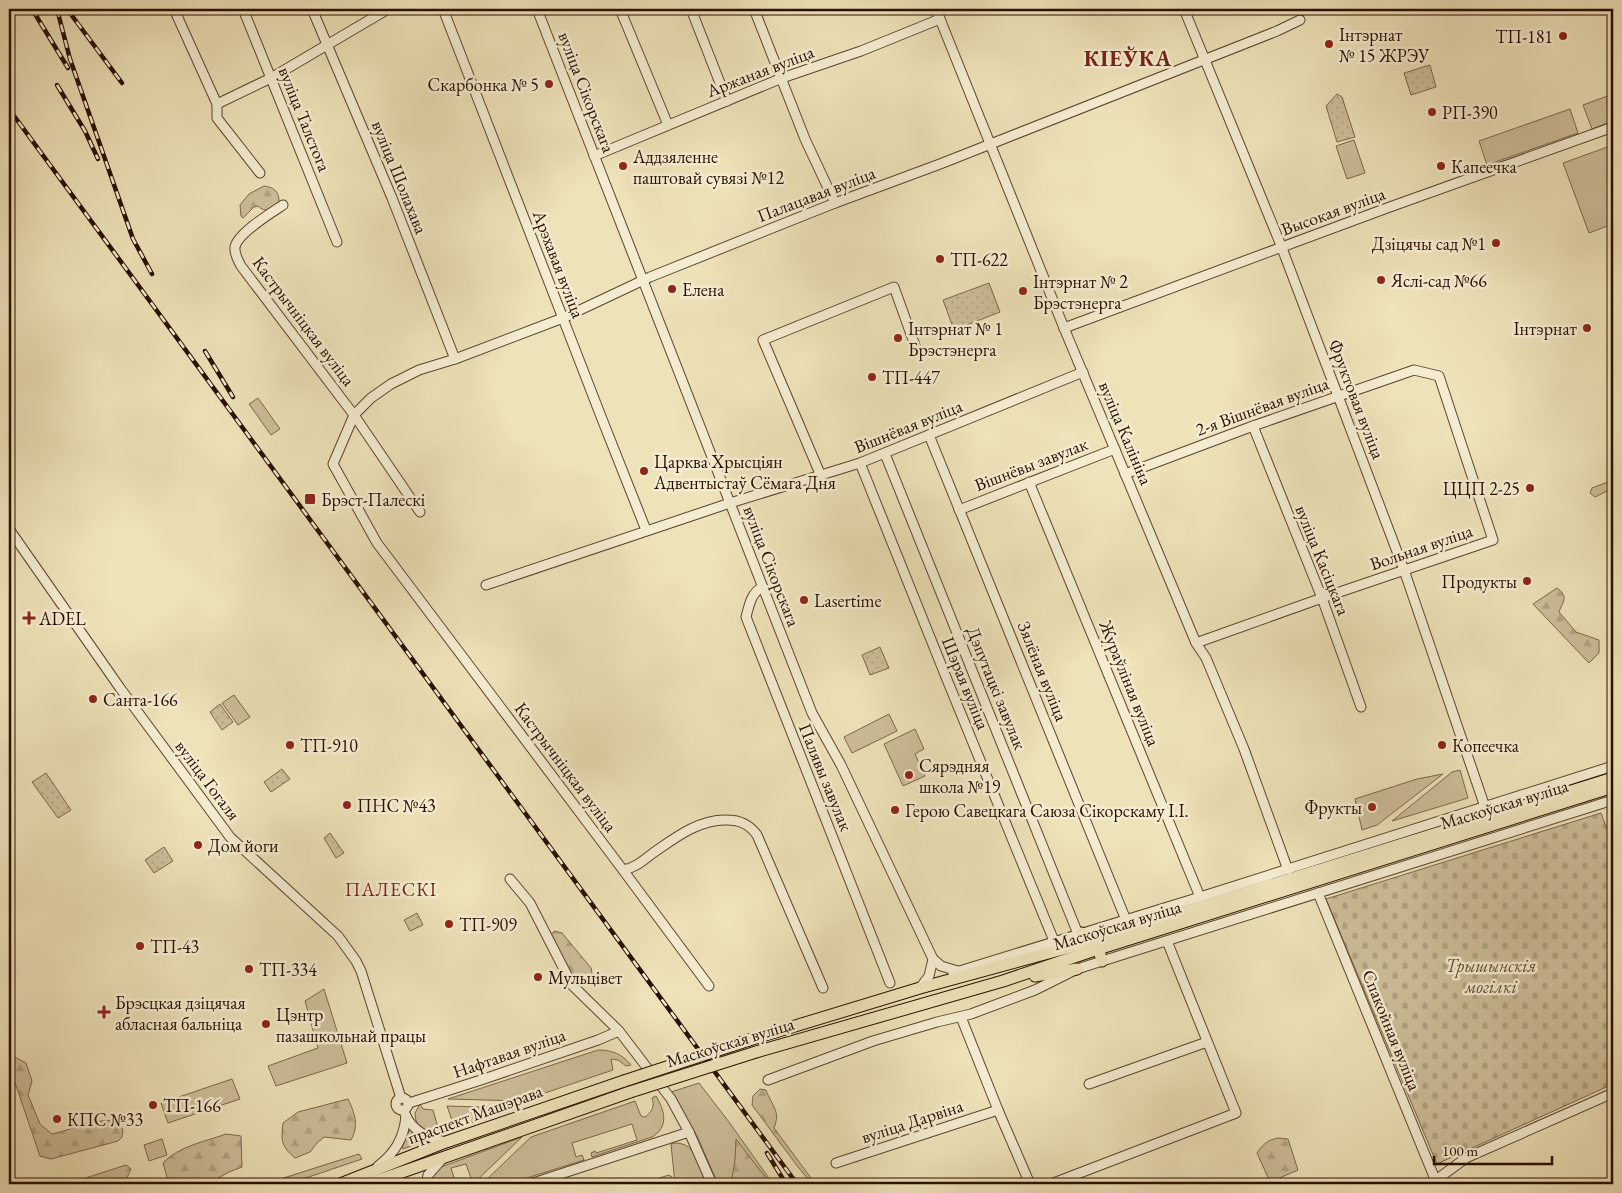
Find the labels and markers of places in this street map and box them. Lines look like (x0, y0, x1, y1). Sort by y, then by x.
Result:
place label: Інтэрнат № 15 ЖРЭУ (1339, 23, 1430, 67)
place label: ТП-181 (1495, 25, 1553, 48)
marker: ТП-181 (1557, 30, 1569, 42)
marker: Інтэрнат № 15 ЖРЭУ (1323, 38, 1335, 50)
place label: Скарбонка № 5 (428, 73, 539, 96)
marker: Скарбонка № 5 (543, 78, 555, 90)
place label: РП-390 (1442, 101, 1498, 124)
marker: РП-390 (1426, 106, 1438, 118)
place label: Аддзяленне паштовай сувязі №12 (632, 145, 784, 189)
place label: Капеечка (1451, 155, 1517, 178)
marker: Аддзяленне паштовай сувязі №12 (617, 160, 629, 172)
marker: Капеечка (1435, 160, 1447, 172)
place label: Дзіцячы сад №1 (1372, 232, 1486, 255)
marker: Дзіцячы сад №1 (1490, 237, 1502, 249)
place label: ТП-622 (950, 248, 1008, 271)
marker: ТП-622 (934, 253, 946, 265)
place label: Яслі-сад №66 (1390, 269, 1487, 292)
place label: Інтэрнат № 2 Брэстэнерга (1033, 270, 1128, 314)
marker: Яслі-сад №66 (1375, 274, 1387, 286)
place label: Елена (682, 278, 725, 301)
marker: Елена (666, 283, 678, 295)
marker: Інтэрнат № 2 Брэстэнерга (1017, 285, 1029, 297)
place label: Інтэрнат № 1 Брэстэнерга (908, 317, 1003, 361)
place label: Інтэрнат (1513, 317, 1578, 340)
marker: Інтэрнат (1581, 322, 1593, 334)
marker: Інтэрнат № 1 Брэстэнерга (892, 332, 904, 344)
place label: ТП-447 (882, 366, 940, 389)
marker: ТП-447 (866, 371, 878, 383)
place label: Царква Хрысціян Адвентыстаў Сёмага Дня (653, 450, 836, 494)
marker: Царква Хрысціян Адвентыстаў Сёмага Дня (638, 465, 650, 477)
place label: ЦЦП 2-25 (1443, 477, 1520, 500)
marker: ЦЦП 2-25 (1524, 482, 1536, 494)
place label: Брэст-Палескі (321, 488, 426, 511)
marker: Брэст-Палескі (303, 492, 317, 506)
place label: Продукты (1441, 570, 1517, 593)
marker: Продукты (1521, 575, 1533, 587)
place label: Lasertime (814, 589, 882, 612)
marker: Lasertime (798, 594, 810, 606)
place label: ADEL (38, 607, 86, 630)
marker: ADEL (23, 612, 35, 624)
place label: Санта-166 (103, 688, 178, 711)
marker: Санта-166 (87, 693, 99, 705)
place label: ТП-910 (300, 734, 358, 757)
place label: Копеечка (1452, 734, 1520, 757)
marker: ТП-910 (284, 739, 296, 751)
marker: Копеечка (1436, 739, 1448, 751)
place label: Сярэдняя школа №19 (919, 754, 1001, 798)
marker: Сярэдняя школа №19 (903, 769, 915, 781)
place label: ПНС №43 (357, 794, 436, 817)
place label: Фрукты (1305, 796, 1362, 819)
marker: ПНС №43 (341, 799, 353, 811)
place label: Герою Савецкага Саюза Сікорскаму І.І. (905, 799, 1189, 822)
marker: Фрукты (1366, 801, 1378, 813)
marker: Герою Савецкага Саюза Сікорскаму І.І. (889, 804, 901, 816)
place label: Дом йоги (208, 834, 279, 857)
marker: Дом йоги (192, 839, 204, 851)
place label: ТП-909 (459, 913, 517, 936)
marker: ТП-909 (443, 918, 455, 930)
place label: ТП-43 (150, 935, 199, 958)
marker: ТП-43 (134, 940, 146, 952)
place label: ТП-334 (259, 958, 317, 981)
marker: ТП-334 (243, 963, 255, 975)
place label: Мульцівет (548, 966, 623, 989)
marker: Мульцівет (532, 971, 544, 983)
place label: Брэсцкая дзіцячая абласная бальніца (115, 991, 246, 1035)
place label: Цэнтр пазашкольнай працы (276, 1003, 426, 1047)
marker: Брэсцкая дзіцячая абласная бальніца (97, 1005, 111, 1019)
marker: Цэнтр пазашкольнай працы (260, 1018, 272, 1030)
place label: ТП-166 (163, 1094, 221, 1117)
marker: ТП-166 (147, 1099, 159, 1111)
place label: КПС №33 (67, 1108, 143, 1131)
marker: КПС №33 (51, 1113, 63, 1125)

